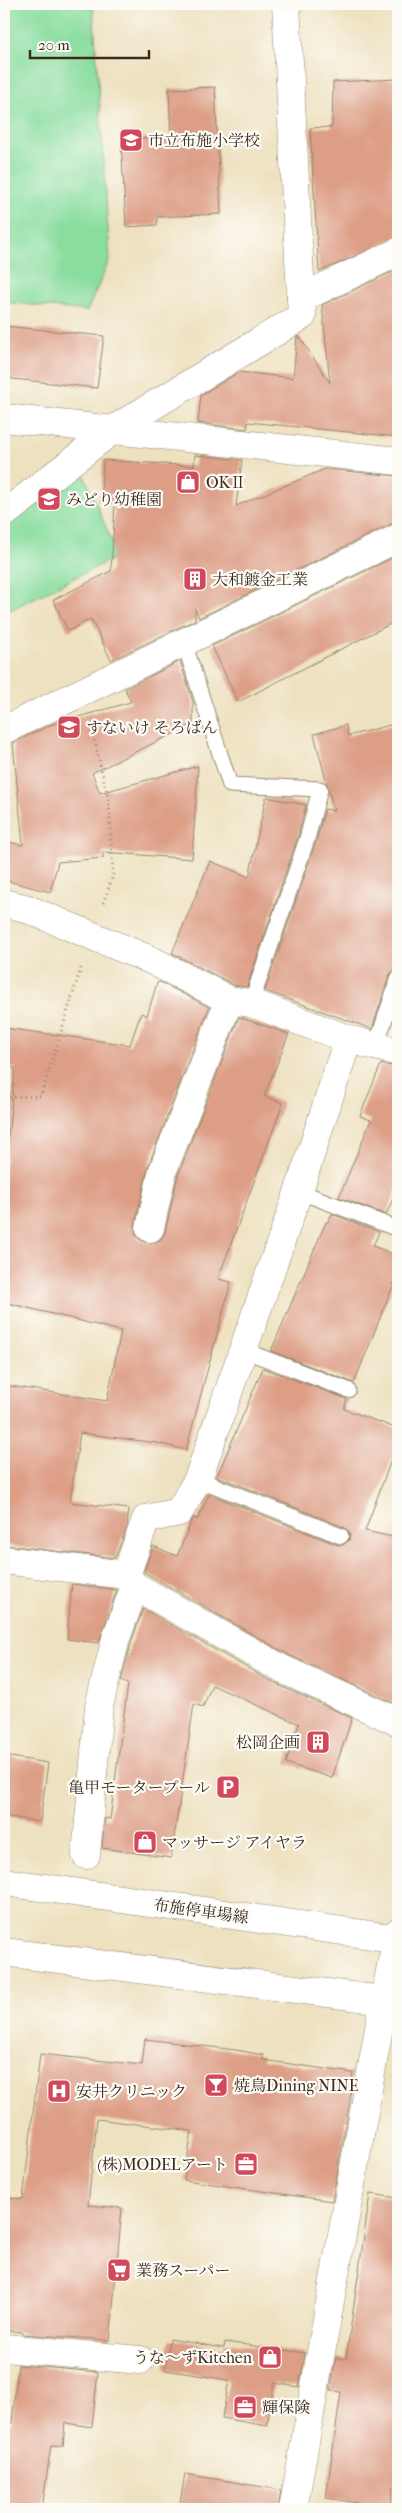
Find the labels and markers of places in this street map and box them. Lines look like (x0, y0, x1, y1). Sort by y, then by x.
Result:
school or university icon: 市立布施小学校 (118, 127, 144, 153)
place label: 市立布施小学校 (148, 131, 260, 150)
shop icon: OKⅡ (175, 469, 201, 495)
place label: OKⅡ (206, 473, 246, 492)
school or university icon: みどり幼稚園 (36, 486, 62, 512)
place label: みどり幼稚園 (66, 490, 162, 509)
building icon: 大和鍍金工業 (182, 566, 208, 592)
place label: 大和鍍金工業 (212, 570, 308, 589)
school or university icon: すないけ そろばん (56, 714, 82, 740)
place label: すないけ そろばん (86, 718, 217, 737)
building icon: 松岡企画 (305, 1729, 331, 1755)
place label: 松岡企画 (236, 1733, 300, 1752)
parking icon: 亀甲モータープール (215, 1774, 241, 1800)
place label: 亀甲モータープール (68, 1778, 210, 1797)
shop icon: マッサージ アイヤラ (132, 1829, 158, 1855)
place label: マッサージ アイヤラ (162, 1833, 307, 1852)
bar icon: 焼鳥Dining NINE (203, 2072, 229, 2098)
place label: 焼鳥Dining NINE (234, 2076, 359, 2095)
hospital icon: 安井クリニック (46, 2078, 72, 2104)
place label: 安井クリニック (76, 2082, 187, 2101)
office icon: (株)MODELアート (233, 2151, 259, 2177)
place label: (株)MODELアート (97, 2155, 228, 2174)
supermarket icon: 業務スーパー (106, 2257, 132, 2283)
place label: 業務スーパー (136, 2261, 230, 2280)
shop icon: うな〜ずKitchen (257, 2344, 283, 2370)
place label: うな〜ずKitchen (133, 2348, 253, 2367)
office icon: 輝保険 (232, 2394, 258, 2420)
place label: 輝保険 (262, 2398, 310, 2417)

